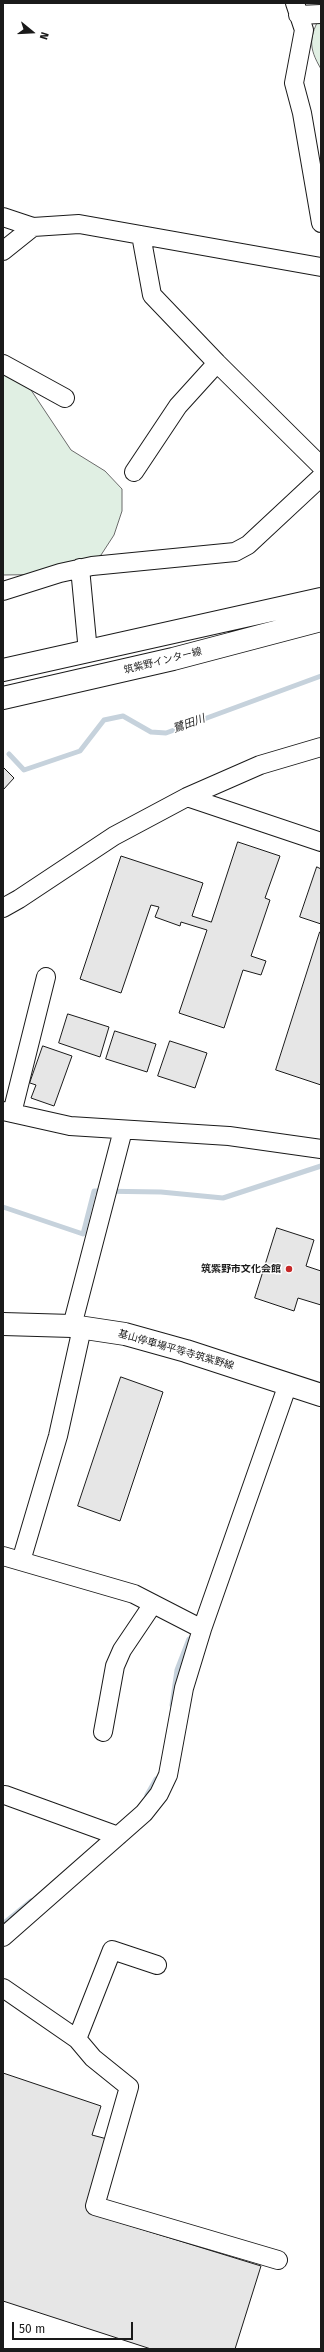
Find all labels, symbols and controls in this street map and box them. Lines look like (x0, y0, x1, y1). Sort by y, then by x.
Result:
north arrow (12, 12, 52, 52)
text: N (37, 30, 51, 41)
street label: 筑紫野インター線 (123, 646, 203, 676)
water label: 鷺田川 (171, 712, 207, 736)
place label: 筑紫野市文化会館 (201, 1263, 281, 1275)
marker: 筑紫野市文化会館 (284, 1264, 294, 1274)
street label: 基山停車場平等寺筑紫野線 (117, 1328, 235, 1372)
scale bar (14, 2314, 135, 2340)
text: 50 m (19, 2322, 45, 2336)

